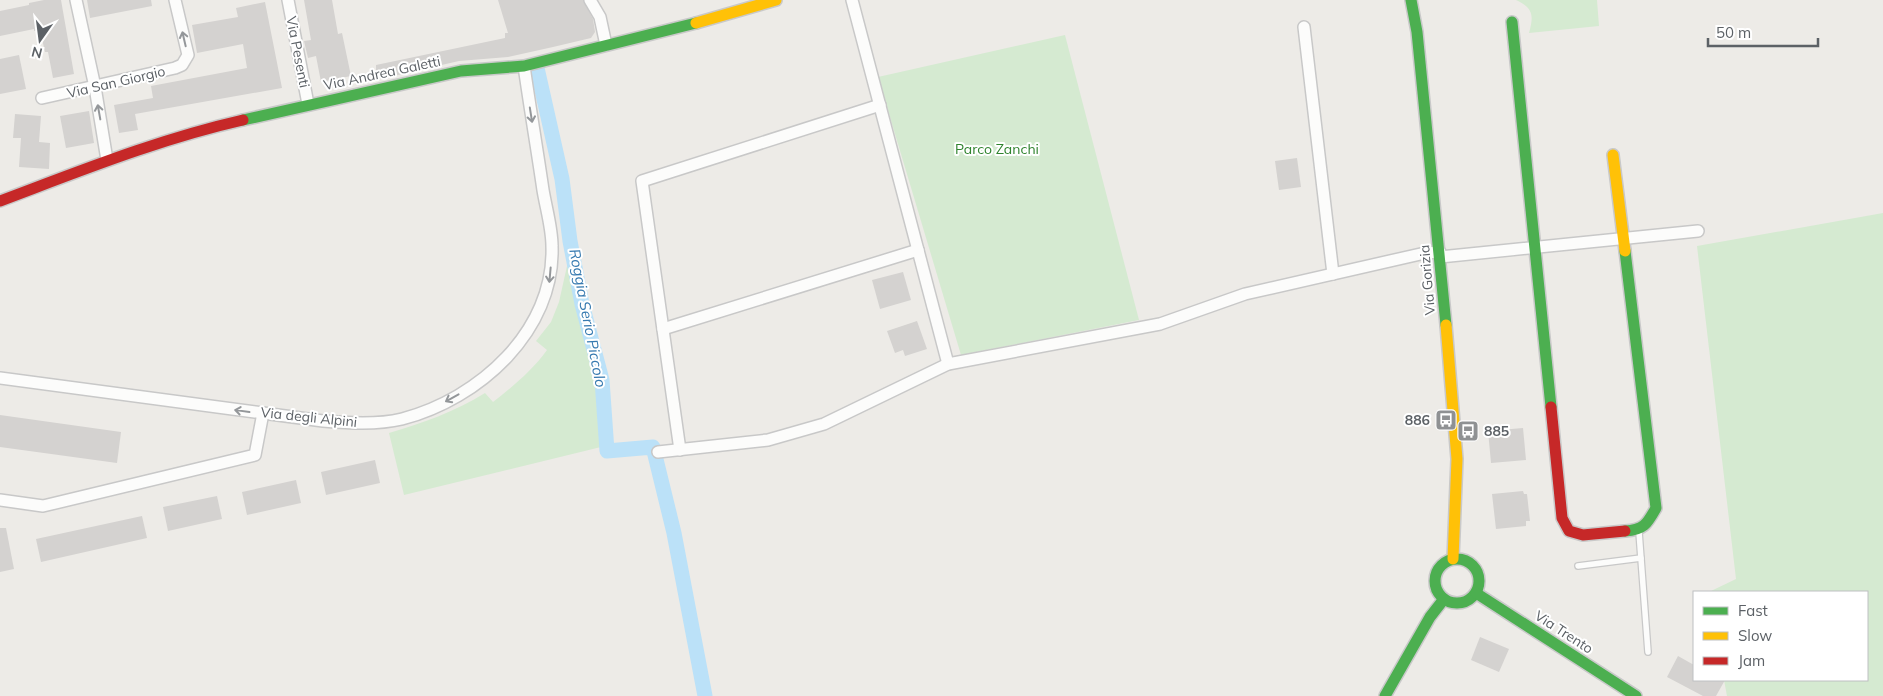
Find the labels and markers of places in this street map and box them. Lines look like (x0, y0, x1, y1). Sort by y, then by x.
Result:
bus stop icon: 886 (1434, 408, 1458, 432)
place label: 886 (1405, 411, 1430, 429)
bus stop icon: 885 (1456, 419, 1480, 443)
place label: 885 (1484, 422, 1509, 440)

